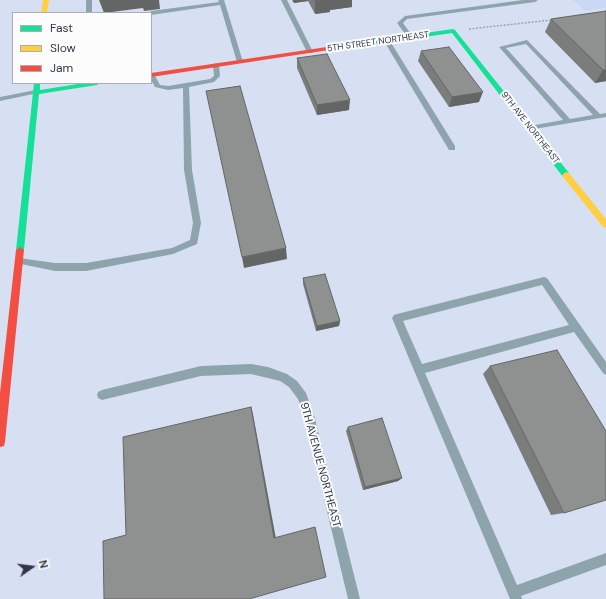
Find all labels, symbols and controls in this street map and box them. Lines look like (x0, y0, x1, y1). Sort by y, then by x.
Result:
legend (12, 12, 152, 84)
text: Fast (50, 20, 73, 36)
street label: 5TH STREET NORTHEAST (326, 29, 430, 55)
text: Slow (50, 40, 76, 56)
text: Jam (50, 60, 73, 76)
street label: 9TH AVE NORTHEAST (499, 90, 561, 166)
street label: 9TH AVENUE NORTHEAST (297, 401, 343, 529)
north arrow (12, 547, 52, 587)
text: N (36, 559, 51, 570)

